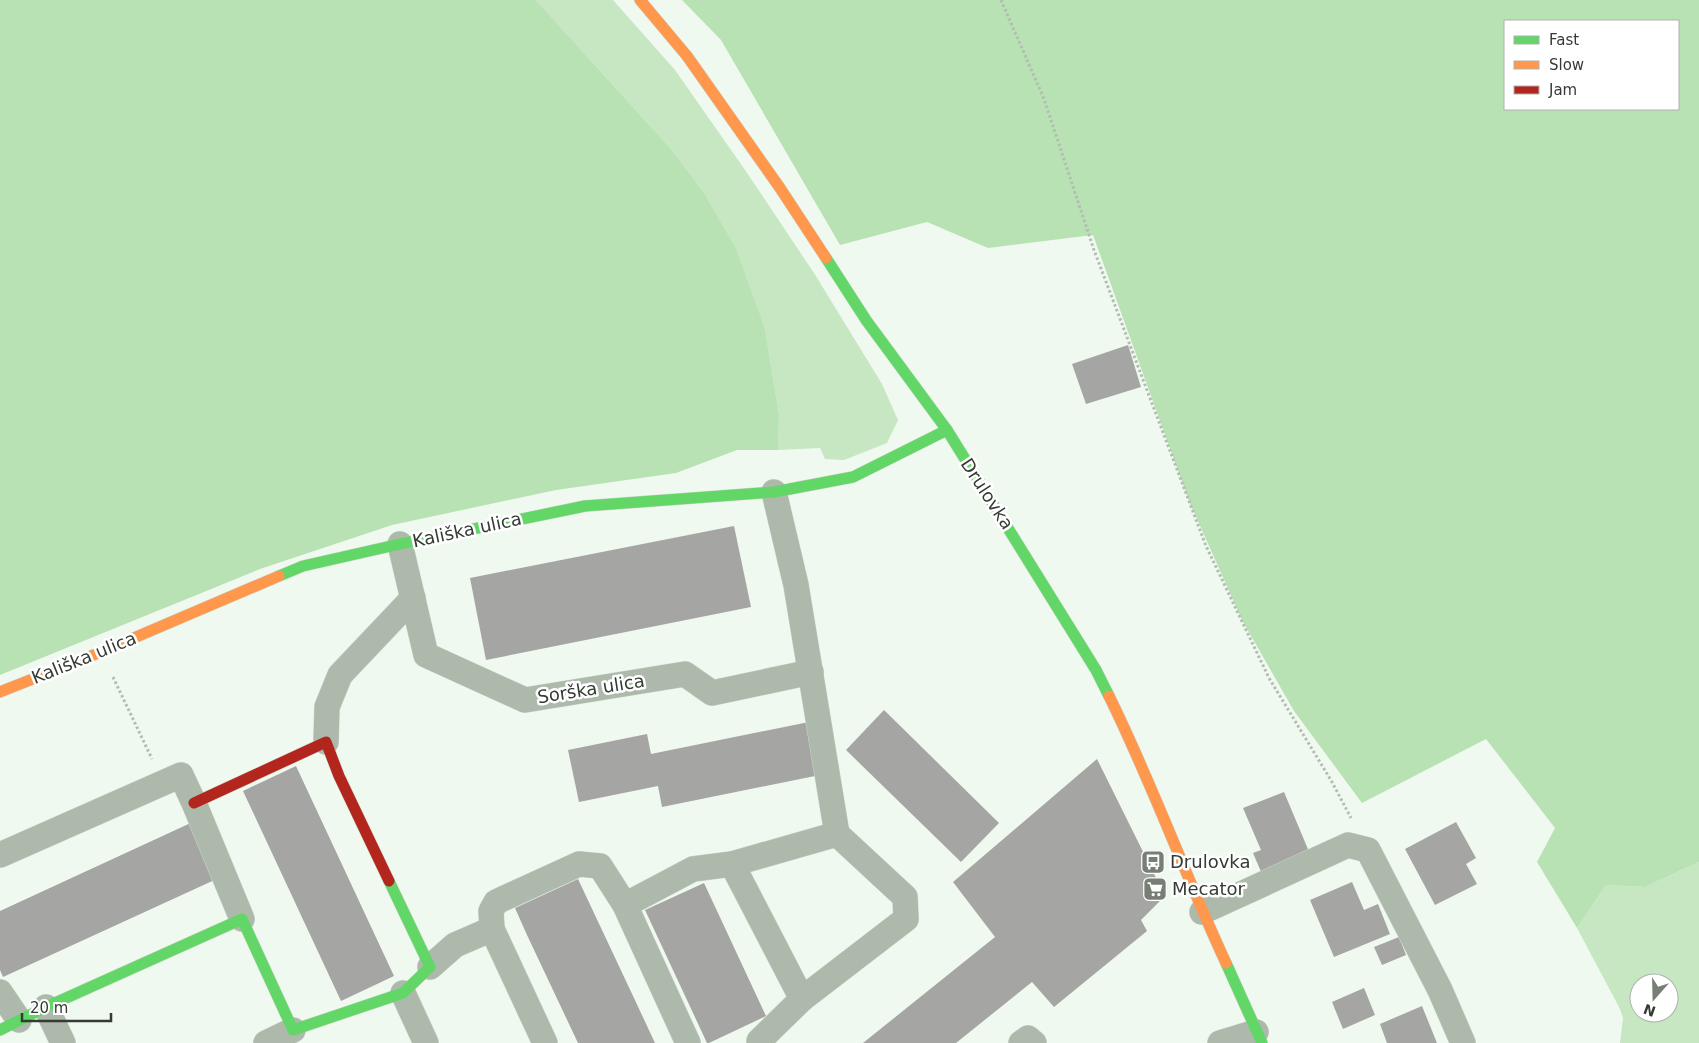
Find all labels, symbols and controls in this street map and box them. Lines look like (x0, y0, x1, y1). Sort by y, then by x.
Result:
legend (1504, 20, 1679, 110)
text: Fast (1549, 31, 1579, 49)
text: Slow (1549, 56, 1584, 74)
text: Jam (1548, 81, 1577, 99)
street label: Drulovka (957, 454, 1018, 533)
street label: Kališka ulica (410, 508, 523, 551)
street label: Kališka ulica (28, 627, 139, 688)
street label: Sorška ulica (536, 670, 646, 707)
bus stop icon: Drulovka (1140, 849, 1166, 875)
place label: Drulovka (1170, 851, 1250, 872)
supermarket icon: Mecator (1142, 876, 1168, 902)
place label: Mecator (1172, 878, 1246, 899)
north arrow (1629, 973, 1679, 1023)
scale bar (22, 990, 111, 1022)
text: 20 m (30, 999, 68, 1017)
text: N (1641, 1001, 1658, 1020)

